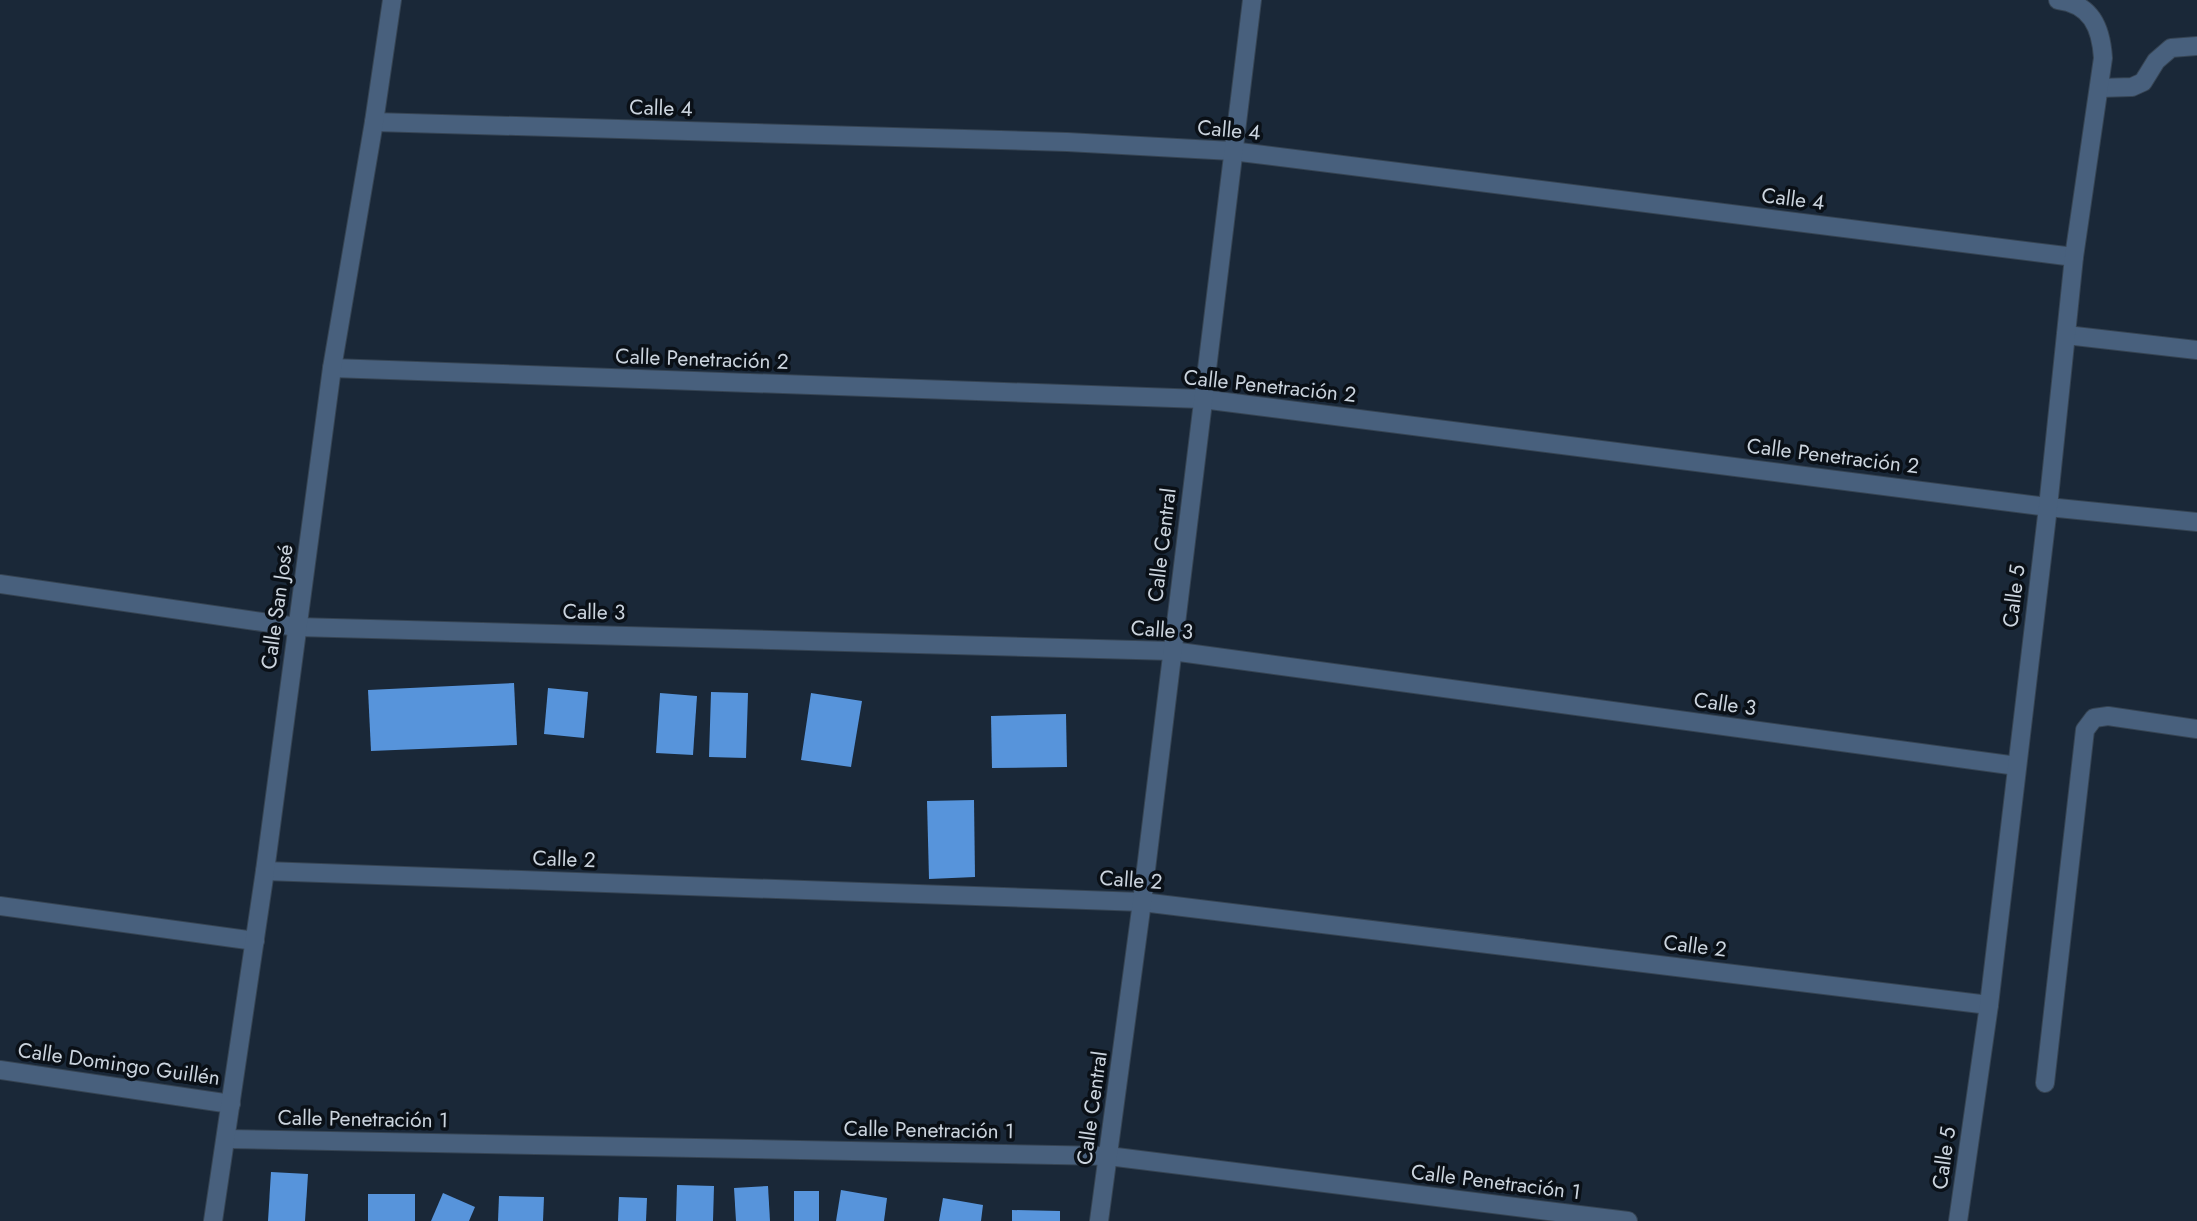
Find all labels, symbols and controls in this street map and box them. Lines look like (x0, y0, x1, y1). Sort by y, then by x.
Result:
street label: Calle 4 (629, 92, 693, 124)
street label: Calle 4 (1196, 112, 1262, 148)
street label: Calle 4 (1760, 180, 1826, 218)
street label: Calle Penetración 2 (615, 341, 789, 377)
street label: Calle Penetración 2 (1182, 362, 1358, 410)
street label: Calle Penetración 2 (1745, 431, 1921, 481)
street label: Calle Central (1140, 486, 1184, 604)
street label: Calle San José (253, 542, 301, 671)
street label: Calle 5 (1995, 563, 2033, 629)
street label: Calle 3 (562, 596, 626, 628)
street label: Calle 3 (1130, 613, 1194, 647)
street label: Calle 3 (1692, 685, 1758, 723)
street label: Calle 2 (532, 843, 596, 875)
street label: Calle 2 (1098, 863, 1164, 897)
street label: Calle 2 (1662, 927, 1728, 965)
street label: Calle Domingo Guillén (16, 1035, 222, 1093)
street label: Calle Central (1069, 1049, 1115, 1167)
street label: Calle Penetración 1 (277, 1103, 449, 1135)
street label: Calle Penetración 1 (843, 1114, 1015, 1146)
street label: Calle 5 (1925, 1125, 1963, 1191)
street label: Calle Penetración 1 (1409, 1157, 1583, 1207)

